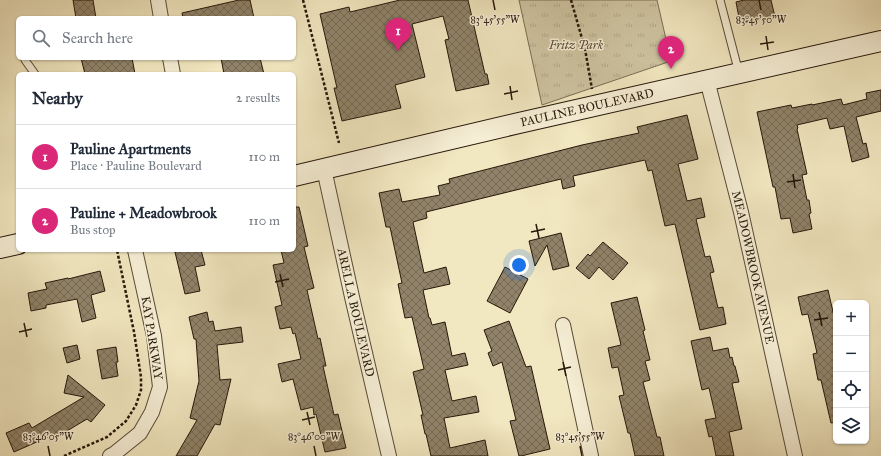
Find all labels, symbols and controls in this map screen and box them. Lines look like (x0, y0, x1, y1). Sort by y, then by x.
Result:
text: 83°45'55"W (470, 14, 520, 26)
text: 83°45'50"W (736, 14, 787, 26)
search box (16, 16, 296, 60)
pin: 1 (385, 18, 411, 51)
icon: search (30, 27, 52, 49)
text: Search here (62, 29, 133, 47)
pin: 2 (658, 36, 684, 69)
park label: Fritz Park (548, 38, 604, 52)
street label: PAULINE BOULEVARD (519, 86, 655, 129)
text: Nearby (32, 88, 83, 109)
text: 2 results (236, 90, 280, 106)
text: Pauline Apartments (70, 140, 191, 158)
text: 1 (42, 149, 48, 165)
text: 110 m (248, 149, 280, 165)
text: Place · Pauline Boulevard (70, 158, 202, 174)
street label: MEADOWBROOK AVENUE (729, 189, 777, 346)
text: Pauline + Meadowbrook (70, 204, 217, 222)
text: 2 (42, 213, 48, 229)
text: 110 m (248, 213, 280, 229)
text: Bus stop (70, 222, 116, 238)
street label: ARELLA BOULEVARD (334, 246, 377, 378)
your location (509, 255, 529, 275)
street label: KAY PARKWAY (139, 295, 166, 381)
map controls (833, 300, 869, 444)
button: + (833, 300, 869, 336)
button: − (833, 336, 869, 372)
button: locate (833, 372, 869, 408)
button: layers (833, 408, 869, 444)
text: 83°46'05"W (23, 431, 74, 443)
text: 83°46'00"W (288, 431, 340, 443)
text: 83°45'55"W (555, 431, 605, 443)

